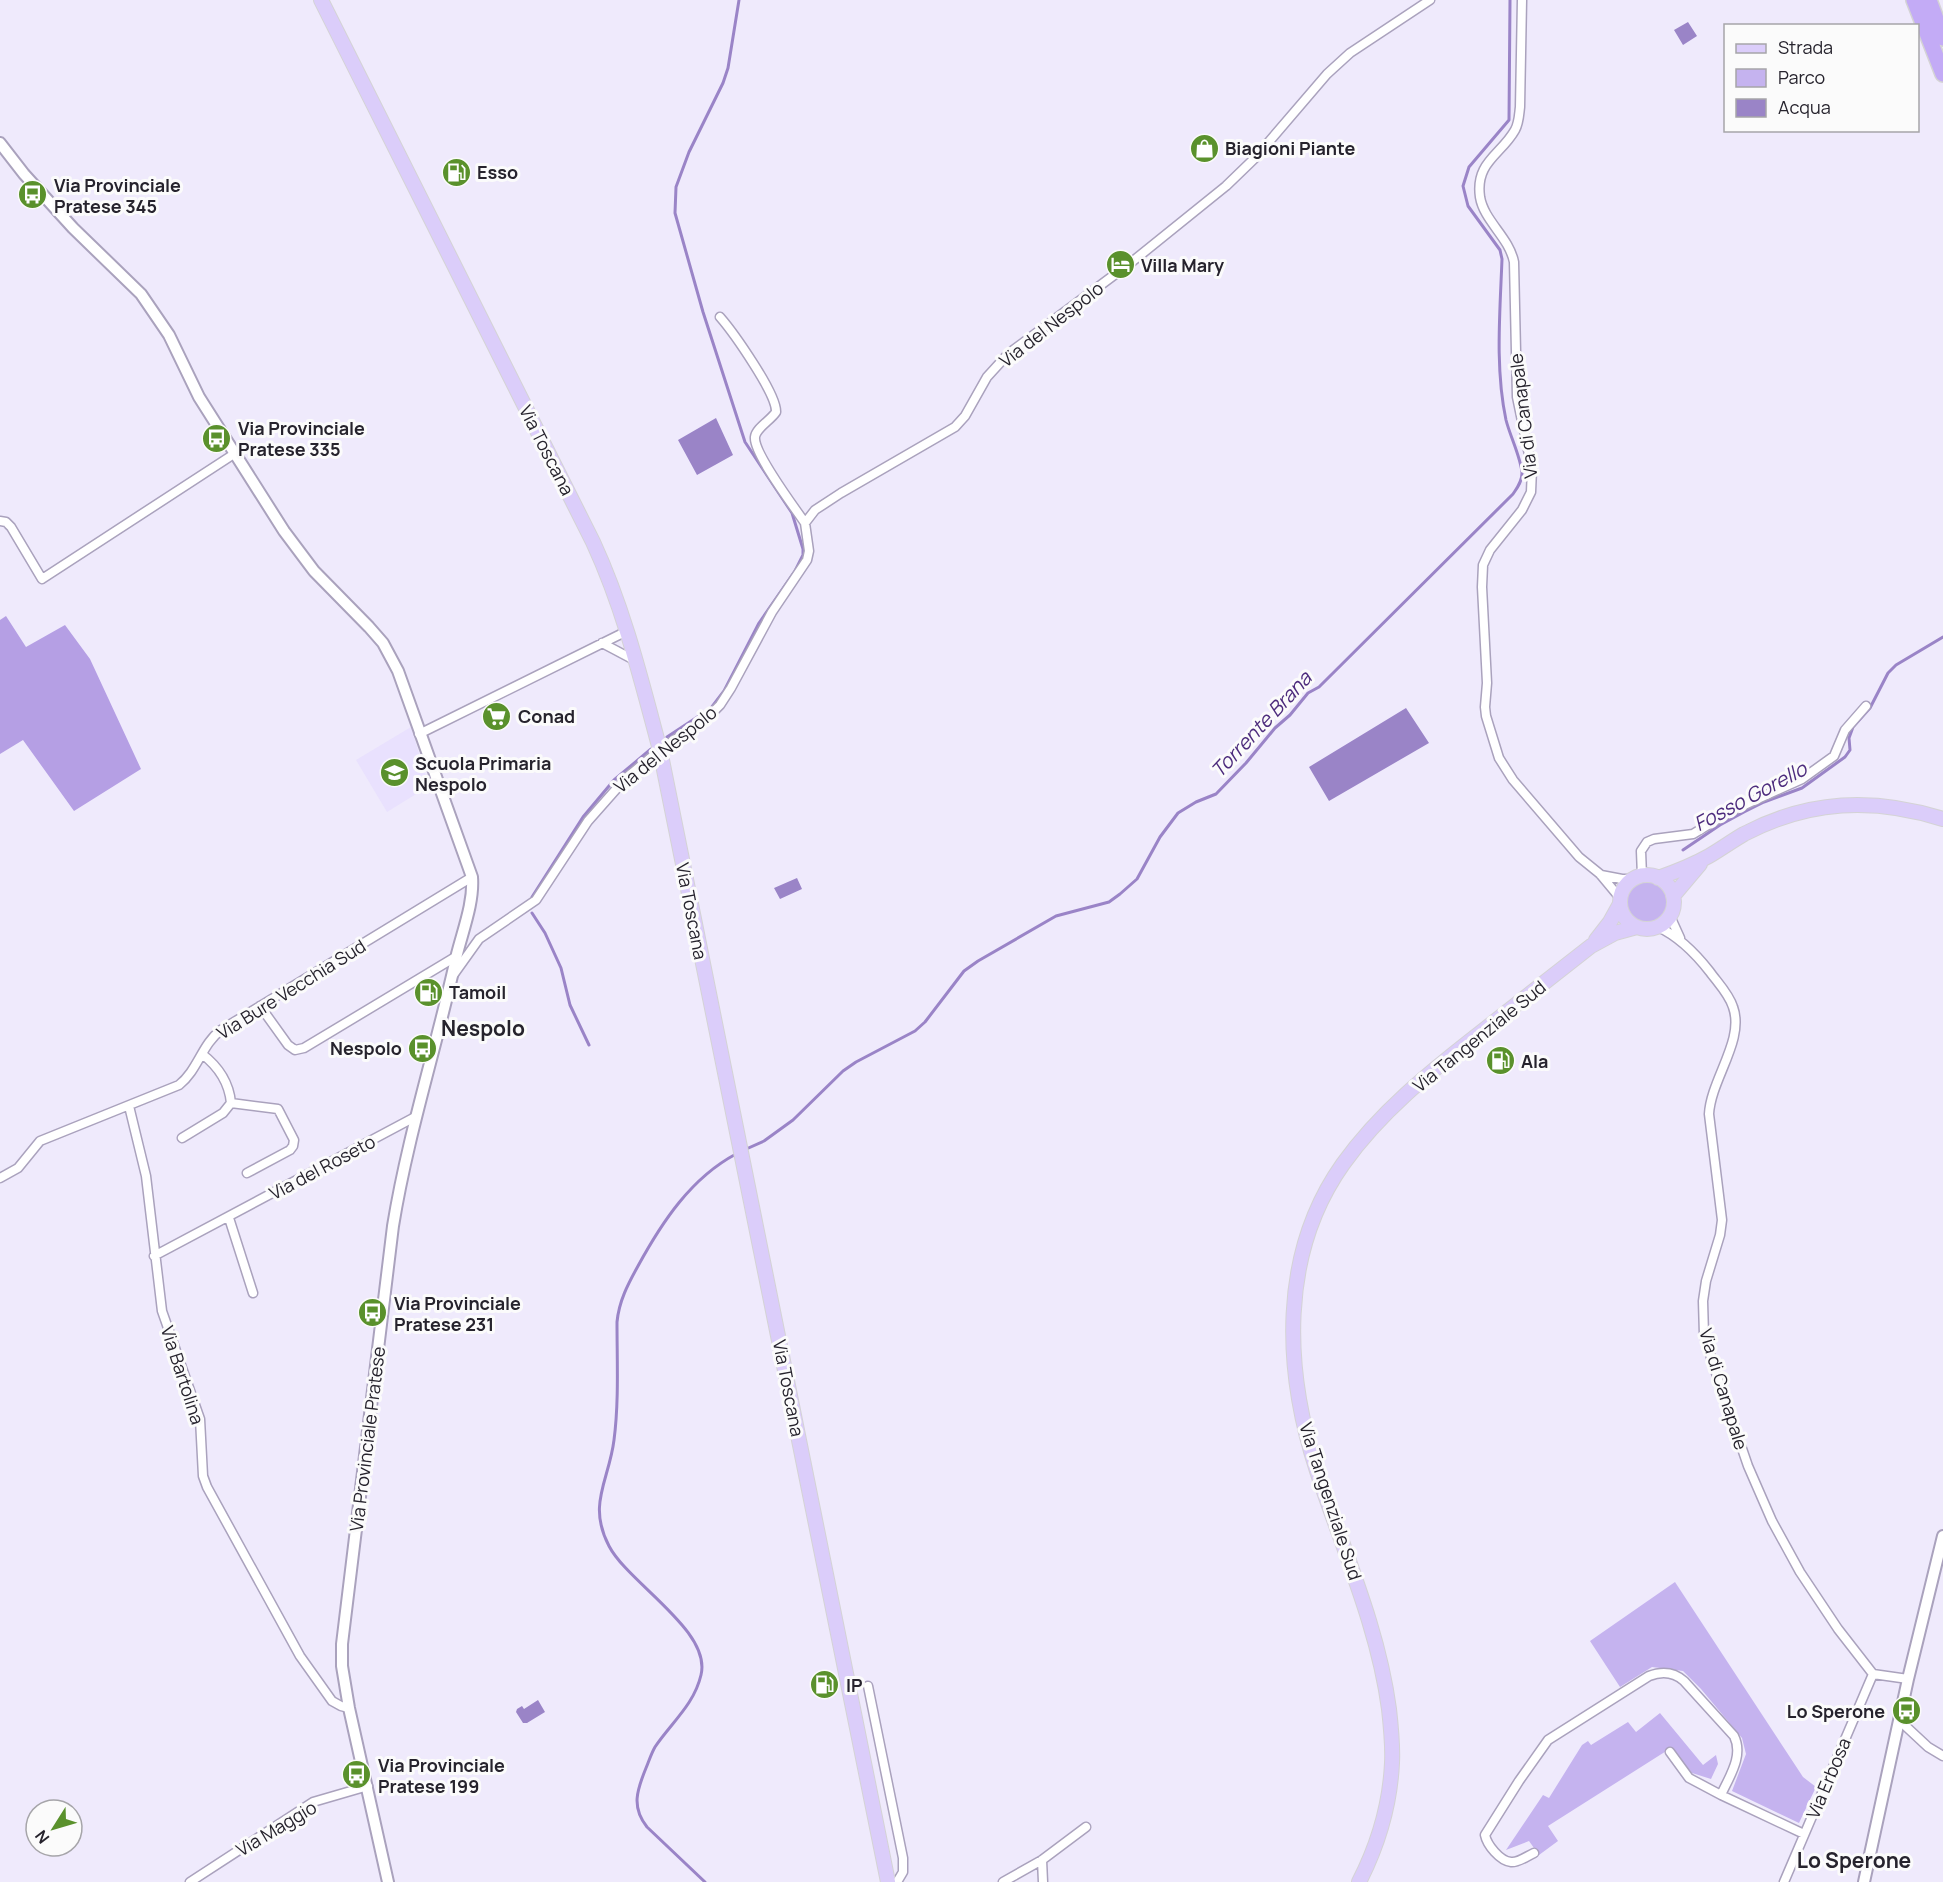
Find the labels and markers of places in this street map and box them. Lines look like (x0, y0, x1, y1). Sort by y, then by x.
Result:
shop icon: Biagioni Piante (1188, 132, 1220, 164)
place label: Biagioni Piante (1225, 136, 1355, 160)
fuel station icon: Esso (440, 156, 472, 188)
place label: Esso (477, 160, 518, 184)
place label: Via Provinciale Pratese 345 (54, 173, 181, 218)
bus stop icon: Via Provinciale Pratese 345 (17, 179, 49, 211)
hotel icon: Villa Mary (1104, 249, 1136, 281)
place label: Villa Mary (1141, 253, 1224, 277)
place label: Via Provinciale Pratese 335 (238, 416, 365, 461)
bus stop icon: Via Provinciale Pratese 335 (201, 422, 233, 454)
supermarket icon: Conad (481, 700, 513, 732)
place label: Conad (518, 704, 575, 728)
place label: Scuola Primaria Nespolo (415, 751, 551, 796)
school or university icon: Scuola Primaria Nespolo (378, 757, 410, 789)
fuel station icon: Tamoil (412, 976, 444, 1008)
place label: Tamoil (449, 980, 506, 1004)
bus stop icon: Nespolo (407, 1032, 439, 1064)
place label: Nespolo (330, 1036, 402, 1060)
fuel station icon: Ala (1484, 1045, 1516, 1077)
place label: Ala (1521, 1049, 1549, 1073)
place label: Via Provinciale Pratese 231 (394, 1291, 521, 1336)
bus stop icon: Via Provinciale Pratese 231 (357, 1297, 389, 1329)
fuel station icon: IP (809, 1669, 841, 1701)
place label: IP (846, 1673, 863, 1697)
bus stop icon: Lo Sperone (1890, 1695, 1922, 1727)
place label: Lo Sperone (1787, 1699, 1885, 1723)
place label: Via Provinciale Pratese 199 (378, 1753, 505, 1798)
bus stop icon: Via Provinciale Pratese 199 (341, 1759, 373, 1791)

